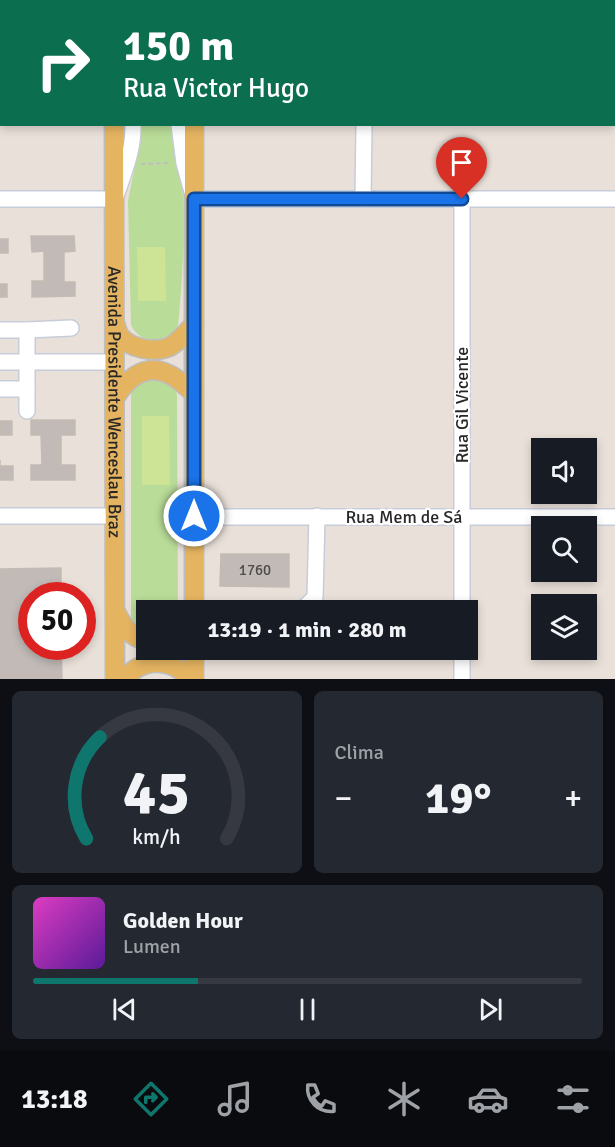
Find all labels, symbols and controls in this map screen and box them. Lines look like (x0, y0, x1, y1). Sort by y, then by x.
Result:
text: 150 m (123, 21, 234, 72)
icon: right (24, 24, 102, 102)
text: Rua Victor Hugo (123, 72, 309, 105)
pin (436, 137, 487, 199)
icon: arrive (445, 146, 478, 179)
street label: Avenida Presidente Wenceslau Braz (103, 266, 126, 538)
street label: Rua Gil Vicente (451, 347, 473, 463)
map controls (531, 438, 597, 660)
button: sound (531, 438, 597, 504)
position arrow (162, 484, 226, 548)
street label: Rua Mem de Sá (346, 506, 462, 528)
button: search (531, 516, 597, 582)
house number: 1760 (239, 561, 271, 579)
speed limit sign: 50 (18, 582, 96, 660)
button: layers (531, 594, 597, 660)
text: 13:19 · 1 min · 280 m (207, 616, 407, 643)
text: Clima (335, 740, 384, 765)
text: 45 (123, 754, 190, 831)
text: 19° (425, 771, 492, 826)
text: − (335, 778, 352, 819)
text: + (564, 778, 582, 819)
text: km/h (132, 824, 181, 850)
text: Golden Hour (123, 907, 243, 934)
text: Lumen (123, 934, 181, 959)
icon: previous (108, 993, 141, 1026)
icon: pause (291, 993, 324, 1026)
icon: next (474, 993, 507, 1026)
icon: directions (130, 1078, 172, 1120)
icon: music (214, 1078, 256, 1120)
icon: phone (299, 1078, 341, 1120)
icon: climate (383, 1078, 425, 1120)
icon: car (467, 1078, 509, 1120)
icon: filters (552, 1078, 594, 1120)
text: 13:18 (21, 1083, 87, 1116)

